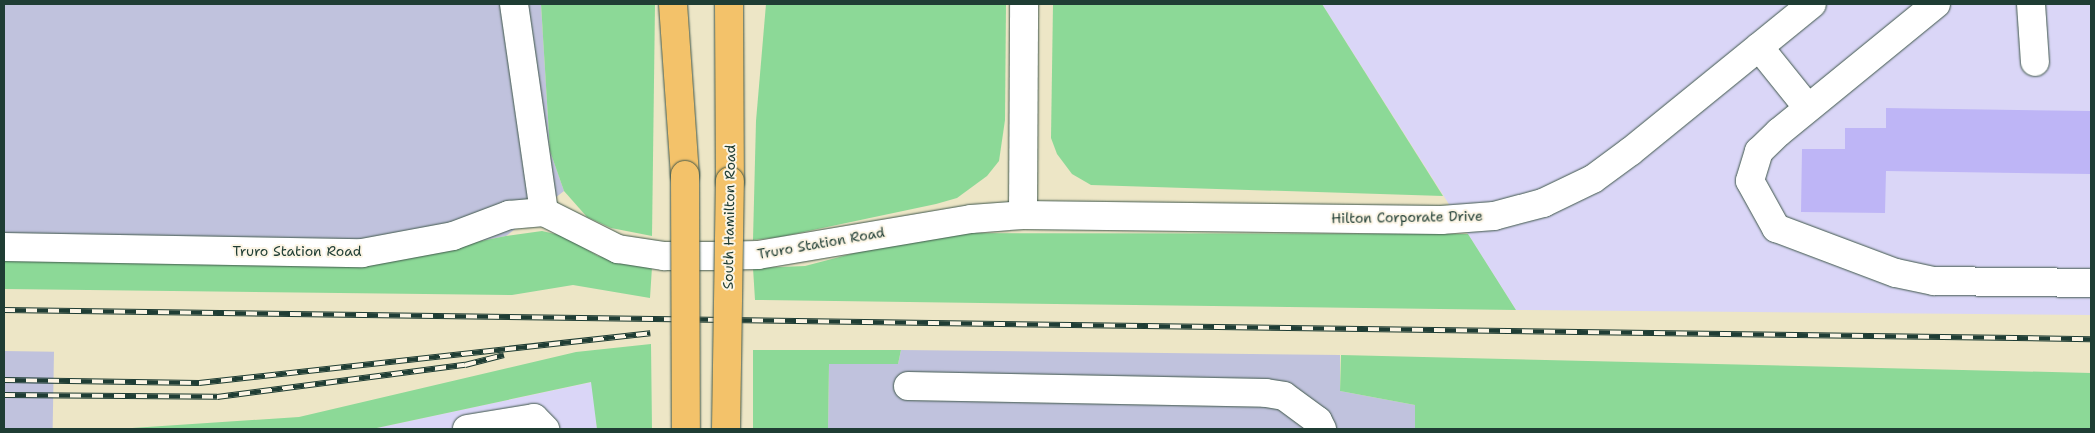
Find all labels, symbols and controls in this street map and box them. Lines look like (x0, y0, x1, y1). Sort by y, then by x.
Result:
street label: South Hamilton Road (719, 144, 739, 290)
street label: Hilton Corporate Drive (1331, 207, 1483, 227)
street label: Truro Station Road (756, 224, 886, 262)
street label: Truro Station Road (232, 243, 362, 259)

